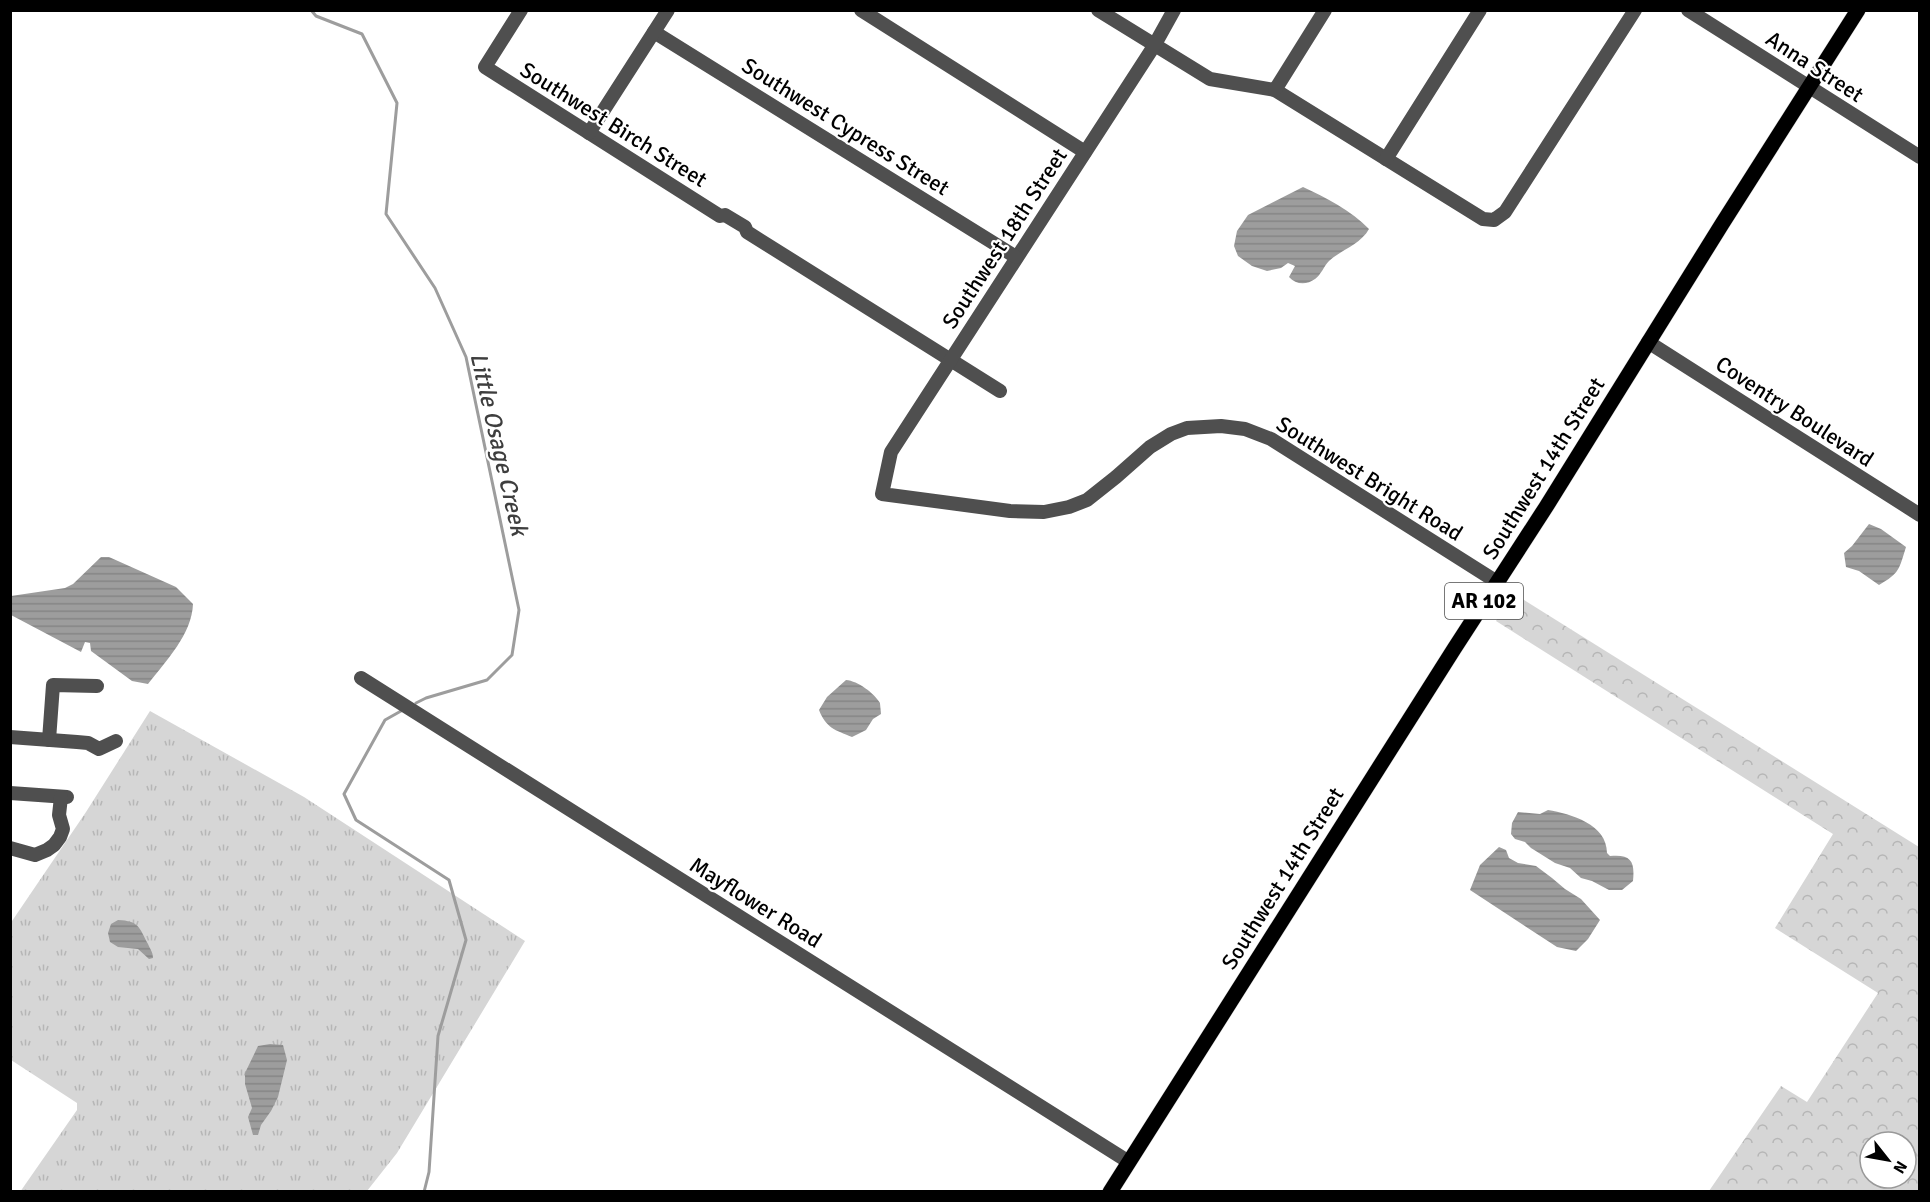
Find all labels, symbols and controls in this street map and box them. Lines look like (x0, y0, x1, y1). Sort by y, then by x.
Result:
street label: Anna Street (1761, 25, 1869, 108)
street label: Southwest Cypress Street (737, 52, 955, 201)
street label: Southwest Birch Street (515, 56, 712, 193)
street label: Southwest 18th Street (936, 143, 1073, 333)
water label: Little Osage Creek (463, 350, 535, 540)
street label: Coventry Boulevard (1711, 350, 1879, 473)
street label: Southwest 14th Street (1476, 372, 1611, 564)
street label: Southwest Bright Road (1272, 410, 1468, 547)
road number: AR 102 (1445, 583, 1523, 619)
street label: Southwest 14th Street (1215, 782, 1350, 974)
street label: Mayflower Road (685, 851, 827, 954)
north arrow (1858, 1130, 1918, 1190)
text: N (1889, 1157, 1911, 1177)

